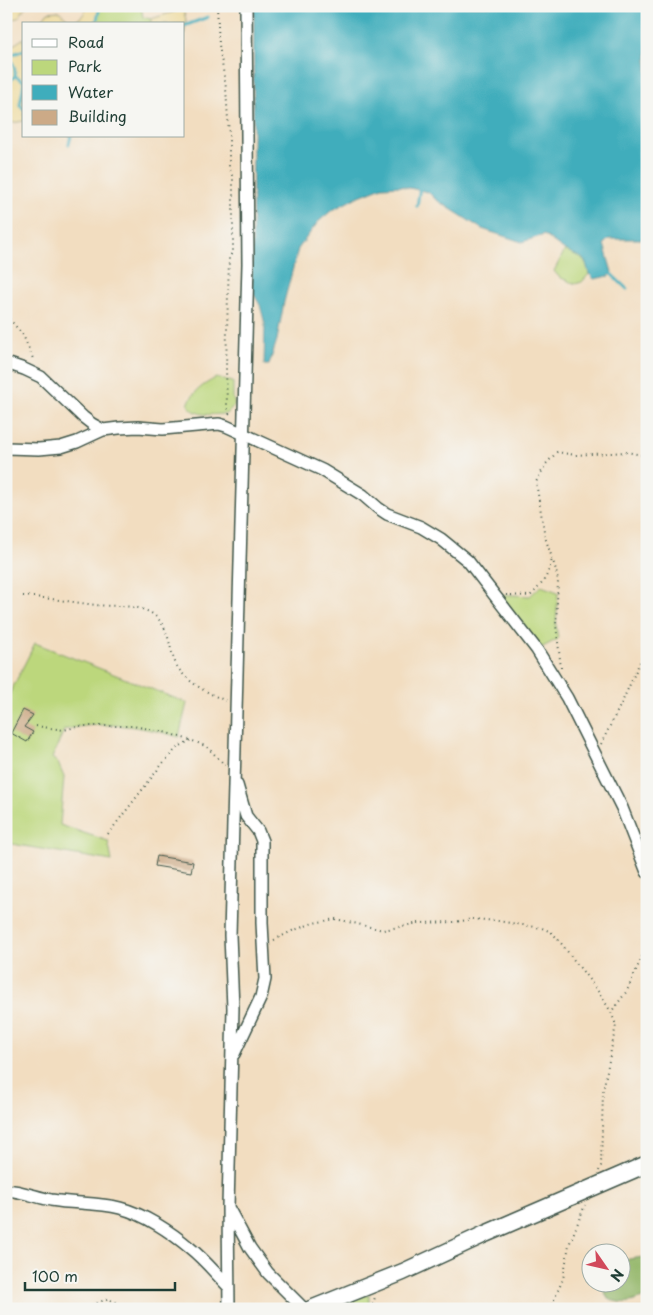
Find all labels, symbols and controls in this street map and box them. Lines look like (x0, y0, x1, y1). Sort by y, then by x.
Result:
legend (22, 22, 185, 138)
text: Road (68, 30, 104, 53)
text: Park (68, 54, 102, 77)
text: Water (68, 80, 113, 103)
text: Building (68, 104, 127, 127)
north arrow (580, 1242, 630, 1292)
scale bar (25, 1260, 175, 1292)
text: 100 m (32, 1264, 78, 1287)
text: N (605, 1265, 629, 1286)

